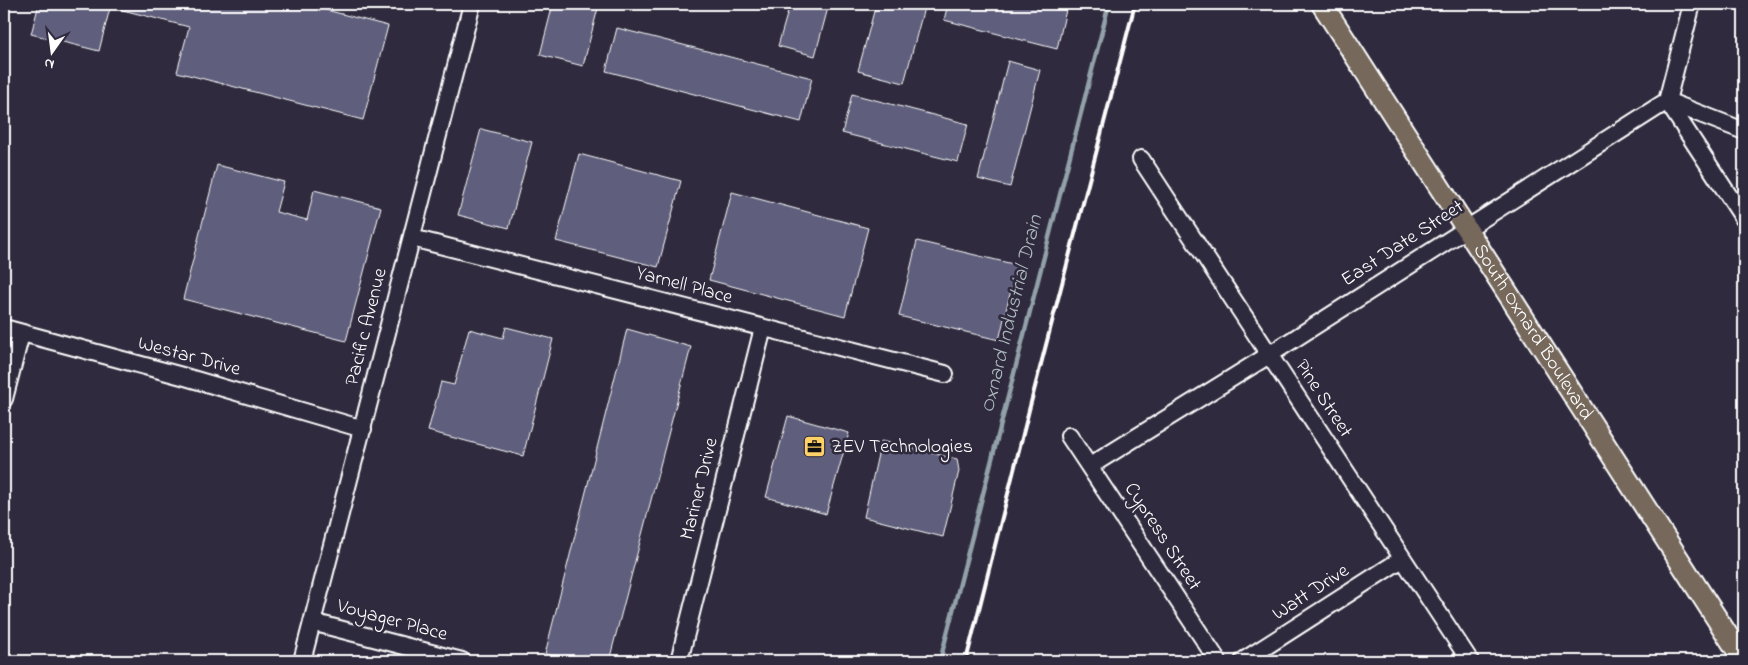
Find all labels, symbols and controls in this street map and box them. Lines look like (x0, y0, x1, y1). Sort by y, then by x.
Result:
north arrow (28, 28, 78, 78)
text: N (42, 52, 56, 74)
street label: East Date Street (1336, 193, 1470, 295)
water label: Oxnard Industrial Drain (973, 211, 1051, 416)
street label: South Oxnard Boulevard (1465, 238, 1600, 426)
street label: Yarnell Place (632, 259, 736, 313)
street label: Pacific Avenue (338, 265, 396, 389)
street label: Westar Drive (134, 329, 244, 385)
street label: Pine Street (1287, 354, 1359, 444)
place label: ZEV Technologies (831, 433, 973, 463)
street label: Mariner Drive (673, 435, 727, 543)
office icon: ZEV Technologies (803, 435, 827, 459)
street label: Cypress Street (1116, 477, 1208, 597)
street label: Watt Drive (1267, 557, 1355, 629)
street label: Voyager Place (332, 592, 450, 651)

